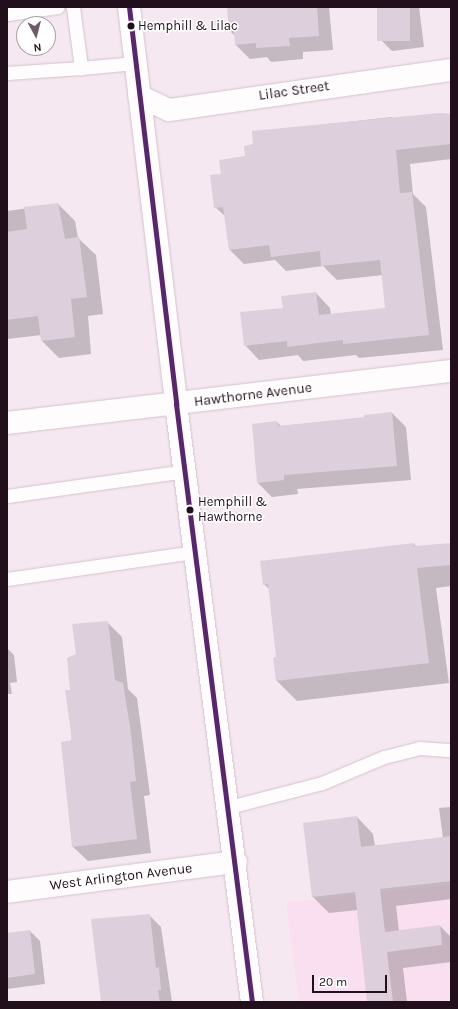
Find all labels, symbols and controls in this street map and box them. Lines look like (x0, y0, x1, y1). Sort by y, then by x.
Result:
north arrow (16, 16, 56, 56)
place label: Hemphill & Lilac (138, 18, 238, 34)
marker: Hemphill & Lilac (126, 21, 136, 31)
text: N (33, 40, 42, 54)
street label: Lilac Street (258, 78, 330, 104)
street label: Hawthorne Avenue (193, 379, 313, 411)
place label: Hemphill & Hawthorne (198, 495, 267, 526)
marker: Hemphill & Hawthorne (185, 505, 195, 515)
street label: West Arlington Avenue (49, 860, 193, 894)
scale bar (314, 967, 389, 993)
text: 20 m (319, 975, 347, 989)

